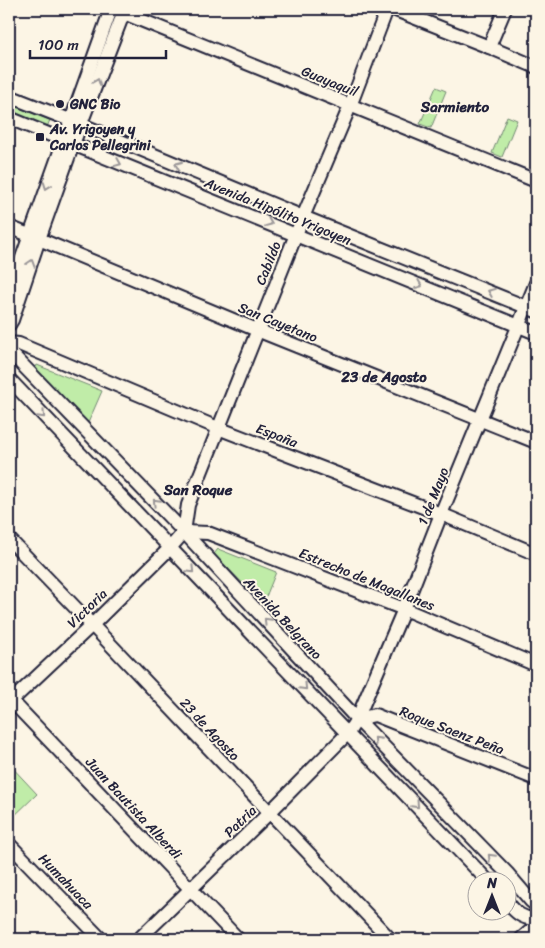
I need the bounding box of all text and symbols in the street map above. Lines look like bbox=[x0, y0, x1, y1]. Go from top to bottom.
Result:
scale bar bbox=[30, 28, 166, 60]
text: 100 m bbox=[38, 32, 79, 58]
street label: Guayaquil bbox=[297, 59, 363, 105]
one-way arrow bbox=[90, 78, 101, 87]
place label: GNC Bio bbox=[69, 92, 121, 117]
district label: Sarmiento bbox=[420, 94, 490, 120]
marker: GNC Bio bbox=[54, 98, 66, 110]
place label: Av. Yrigoyen y Carlos Pellegrini bbox=[49, 117, 152, 158]
marker: Av. Yrigoyen y Carlos Pellegrini bbox=[34, 131, 46, 143]
one-way arrow bbox=[113, 156, 122, 167]
one-way arrow bbox=[175, 161, 183, 171]
street label: Avenida Hipólito Yrigoyen bbox=[199, 170, 356, 253]
one-way arrow bbox=[43, 181, 53, 190]
one-way arrow bbox=[264, 217, 273, 228]
street label: Cabildo bbox=[248, 237, 289, 289]
one-way arrow bbox=[25, 259, 35, 268]
one-way arrow bbox=[414, 279, 423, 289]
one-way arrow bbox=[487, 288, 496, 299]
street label: San Cayetano bbox=[234, 295, 321, 350]
district label: 23 de Agosto bbox=[340, 364, 427, 390]
one-way arrow bbox=[37, 409, 46, 418]
street label: España bbox=[252, 416, 302, 455]
street label: 1 de Mayo bbox=[411, 463, 456, 529]
district label: San Roque bbox=[163, 477, 233, 503]
one-way arrow bbox=[153, 499, 162, 508]
street label: Estrecho de Magallanes bbox=[295, 541, 439, 618]
one-way arrow bbox=[185, 564, 194, 573]
street label: Avenida Belgrano bbox=[236, 570, 328, 666]
street label: Victoria bbox=[61, 582, 114, 634]
one-way arrow bbox=[263, 618, 272, 627]
one-way arrow bbox=[298, 682, 307, 691]
street label: 23 de Agosto bbox=[173, 692, 246, 767]
street label: Roque Saenz Peña bbox=[396, 699, 508, 762]
one-way arrow bbox=[374, 737, 383, 746]
street label: Juan Bautista Alberdi bbox=[78, 750, 189, 866]
street label: Patria bbox=[218, 799, 263, 844]
one-way arrow bbox=[410, 799, 419, 808]
street label: Humahuaca bbox=[32, 847, 100, 916]
one-way arrow bbox=[488, 853, 497, 862]
north arrow bbox=[468, 870, 518, 920]
text: N bbox=[486, 871, 497, 896]

